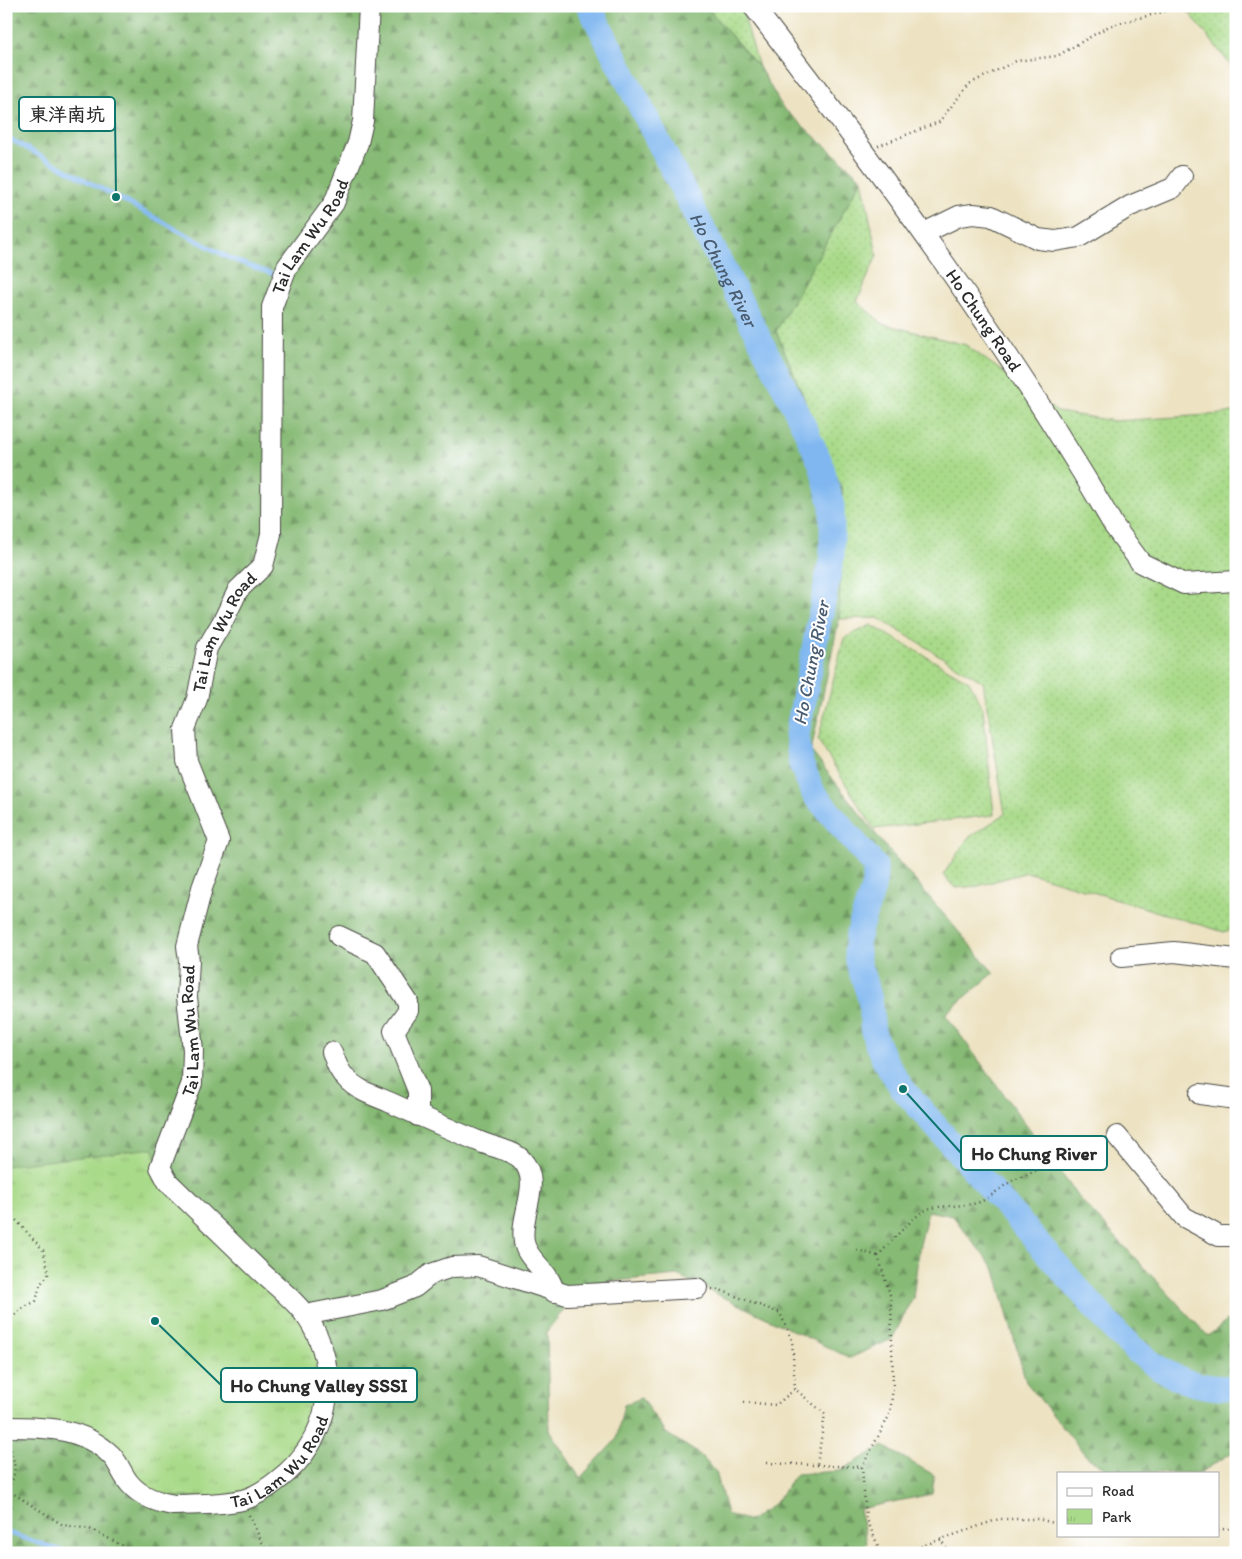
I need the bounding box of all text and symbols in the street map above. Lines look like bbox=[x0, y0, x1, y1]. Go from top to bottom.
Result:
callout: 東洋南坑 bbox=[19, 97, 115, 131]
text: 東洋南坑 bbox=[29, 103, 105, 126]
street label: Tai Lam Wu Road bbox=[267, 175, 354, 297]
water label: Ho Chung River bbox=[685, 208, 764, 332]
street label: Ho Chung Road bbox=[941, 265, 1026, 376]
street label: Tai Lam Wu Road bbox=[188, 567, 261, 694]
water label: Ho Chung River bbox=[788, 597, 835, 727]
street label: Tai Lam Wu Road bbox=[176, 964, 204, 1100]
callout: Ho Chung River bbox=[961, 1136, 1107, 1170]
text: Ho Chung River bbox=[971, 1142, 1098, 1165]
callout: Ho Chung Valley SSSI bbox=[221, 1368, 417, 1402]
text: Ho Chung Valley SSSI bbox=[230, 1374, 408, 1397]
street label: Tai Lam Wu Road bbox=[229, 1412, 333, 1513]
legend bbox=[1057, 1472, 1220, 1536]
text: Road bbox=[1102, 1482, 1135, 1500]
text: Park bbox=[1102, 1508, 1132, 1526]

